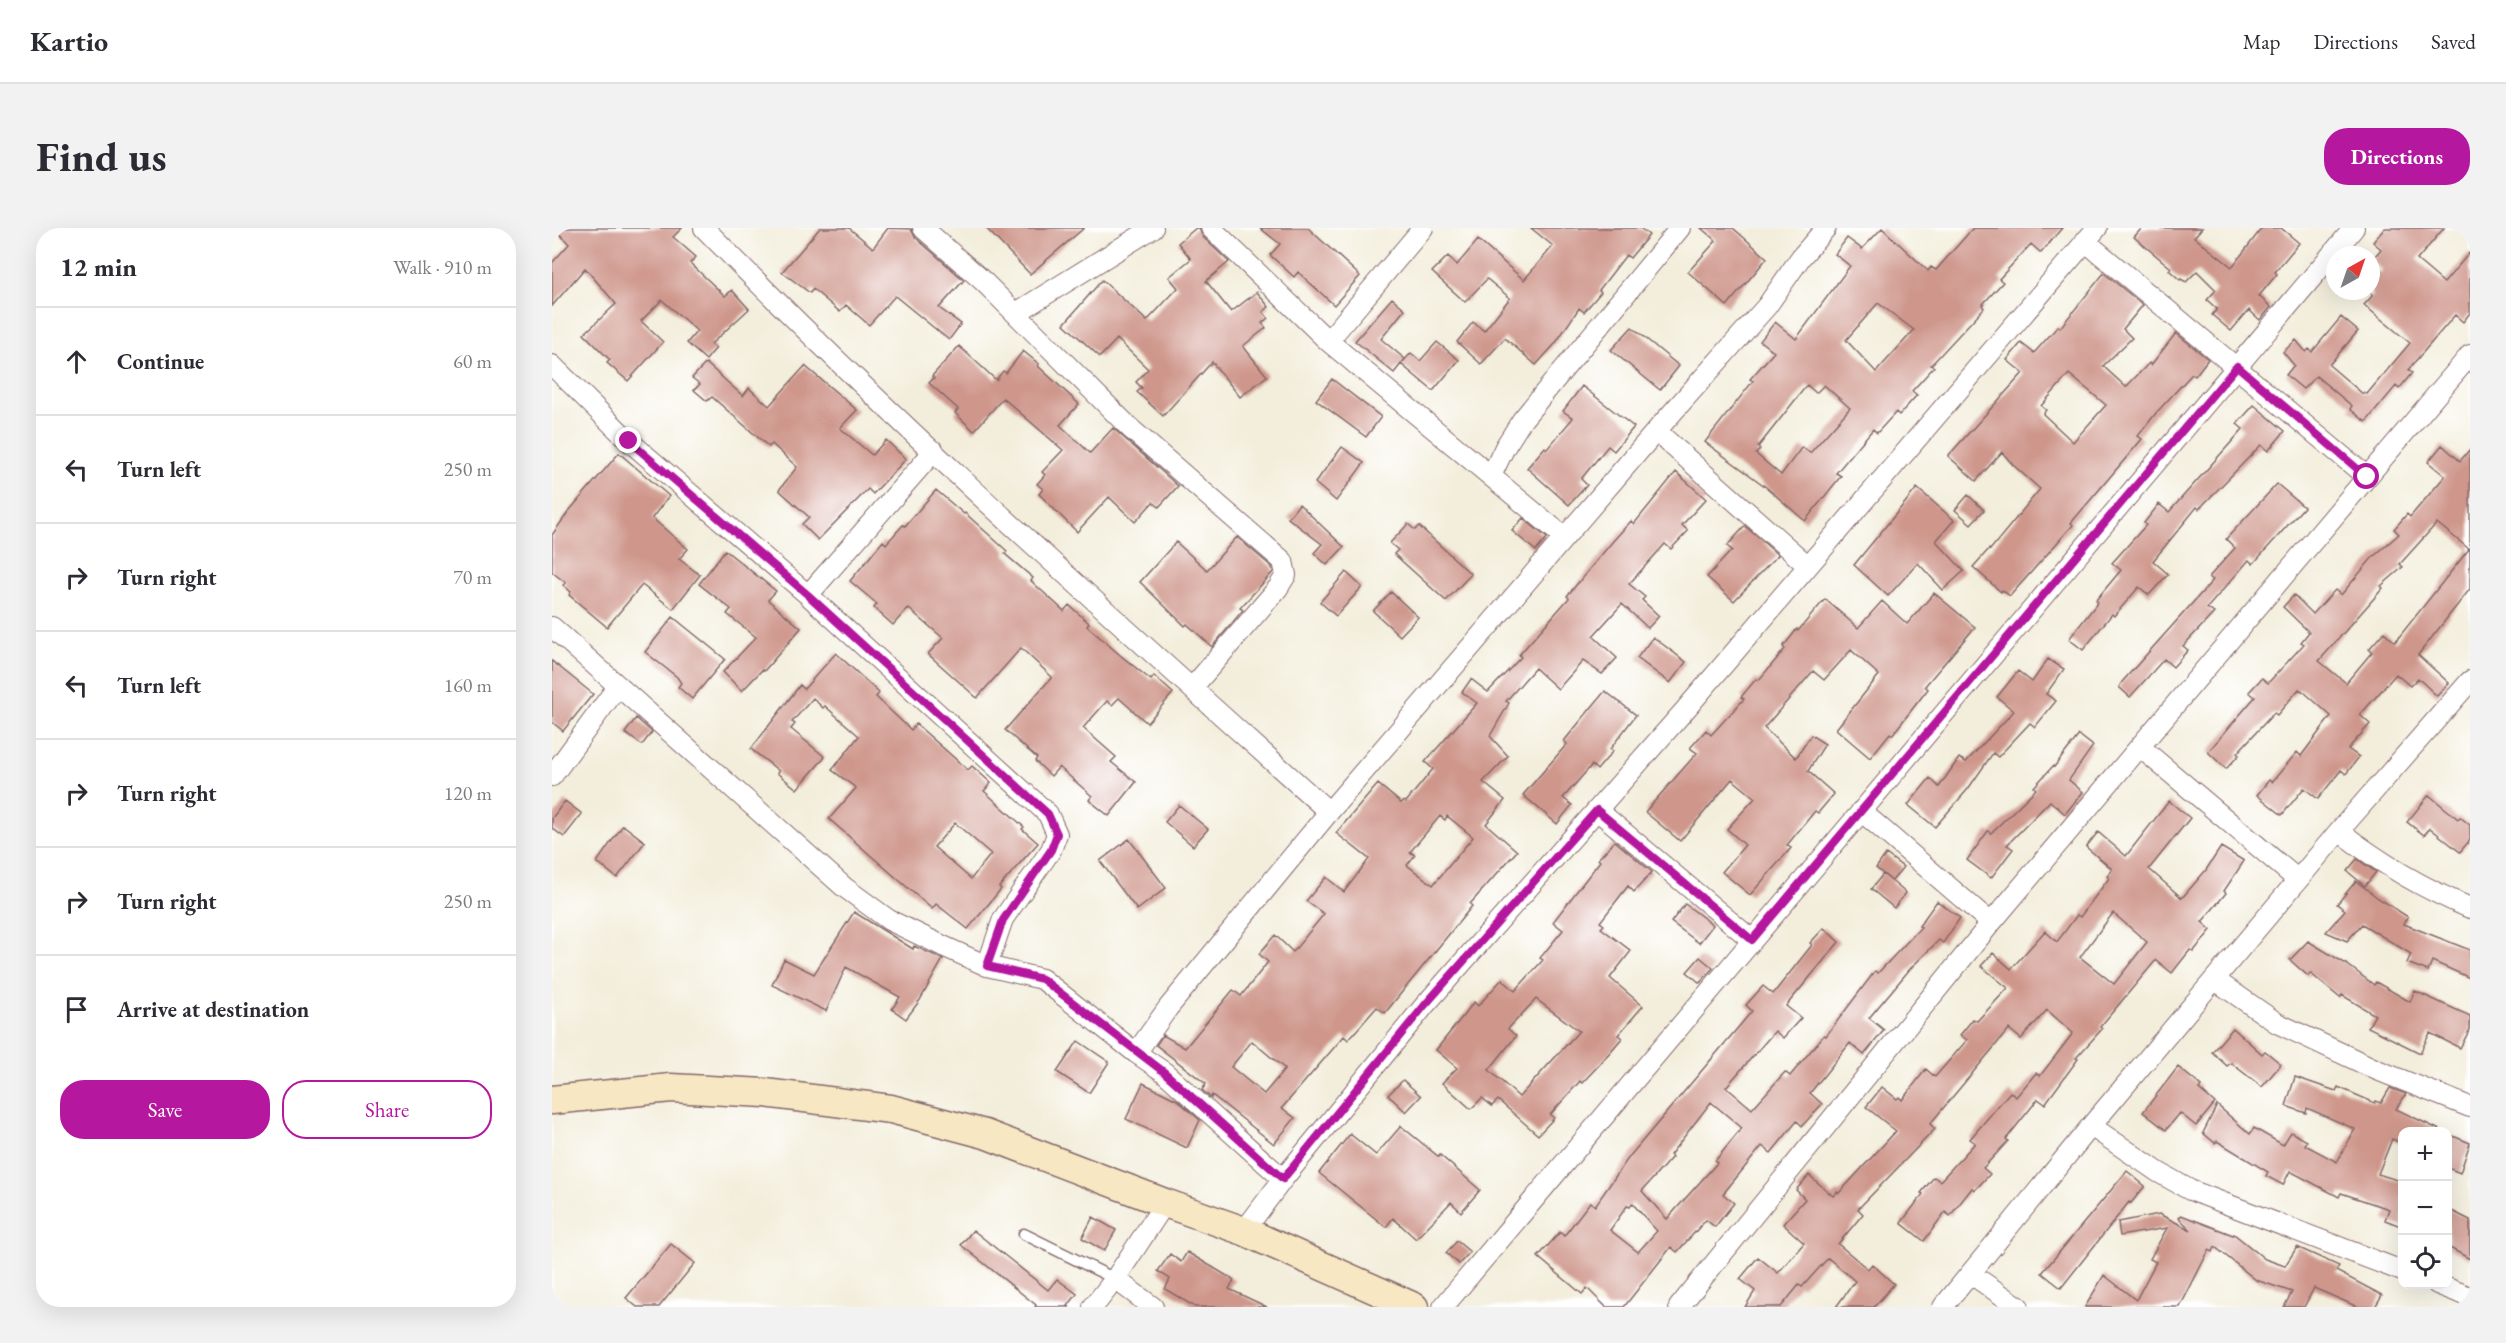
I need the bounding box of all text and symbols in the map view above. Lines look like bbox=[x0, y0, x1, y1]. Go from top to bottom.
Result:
text: Kartio bbox=[30, 23, 108, 59]
text: Map bbox=[2243, 28, 2280, 55]
text: Directions bbox=[2313, 28, 2398, 55]
text: Saved bbox=[2431, 28, 2476, 55]
button: Directions bbox=[2324, 128, 2470, 185]
text: Find us bbox=[36, 129, 167, 184]
north arrow bbox=[2326, 246, 2380, 300]
text: 12 min bbox=[60, 250, 137, 284]
text: Walk · 910 m bbox=[393, 254, 492, 280]
icon: ahead bbox=[60, 345, 93, 378]
text: Continue bbox=[117, 347, 204, 376]
text: 60 m bbox=[453, 348, 492, 374]
route end bbox=[615, 427, 641, 453]
icon: left bbox=[60, 453, 93, 486]
text: Turn left bbox=[117, 455, 201, 484]
text: 250 m bbox=[444, 456, 492, 482]
route start bbox=[2353, 463, 2379, 489]
icon: right bbox=[60, 561, 93, 594]
text: Turn right bbox=[117, 563, 216, 592]
text: 70 m bbox=[453, 564, 492, 590]
icon: left bbox=[60, 669, 93, 702]
text: Turn left bbox=[117, 671, 201, 700]
text: 160 m bbox=[444, 672, 492, 698]
icon: right bbox=[60, 777, 93, 810]
text: Turn right bbox=[117, 779, 216, 808]
text: 120 m bbox=[444, 780, 492, 806]
icon: right bbox=[60, 885, 93, 918]
text: Turn right bbox=[117, 887, 216, 916]
text: 250 m bbox=[444, 888, 492, 914]
icon: arrive bbox=[60, 993, 93, 1026]
text: Arrive at destination bbox=[117, 995, 309, 1024]
button: Save bbox=[60, 1080, 270, 1139]
button: Share bbox=[282, 1080, 492, 1139]
map controls bbox=[2398, 1127, 2452, 1289]
button: + bbox=[2398, 1127, 2452, 1181]
button: − bbox=[2398, 1181, 2452, 1235]
button: locate bbox=[2398, 1235, 2452, 1289]

